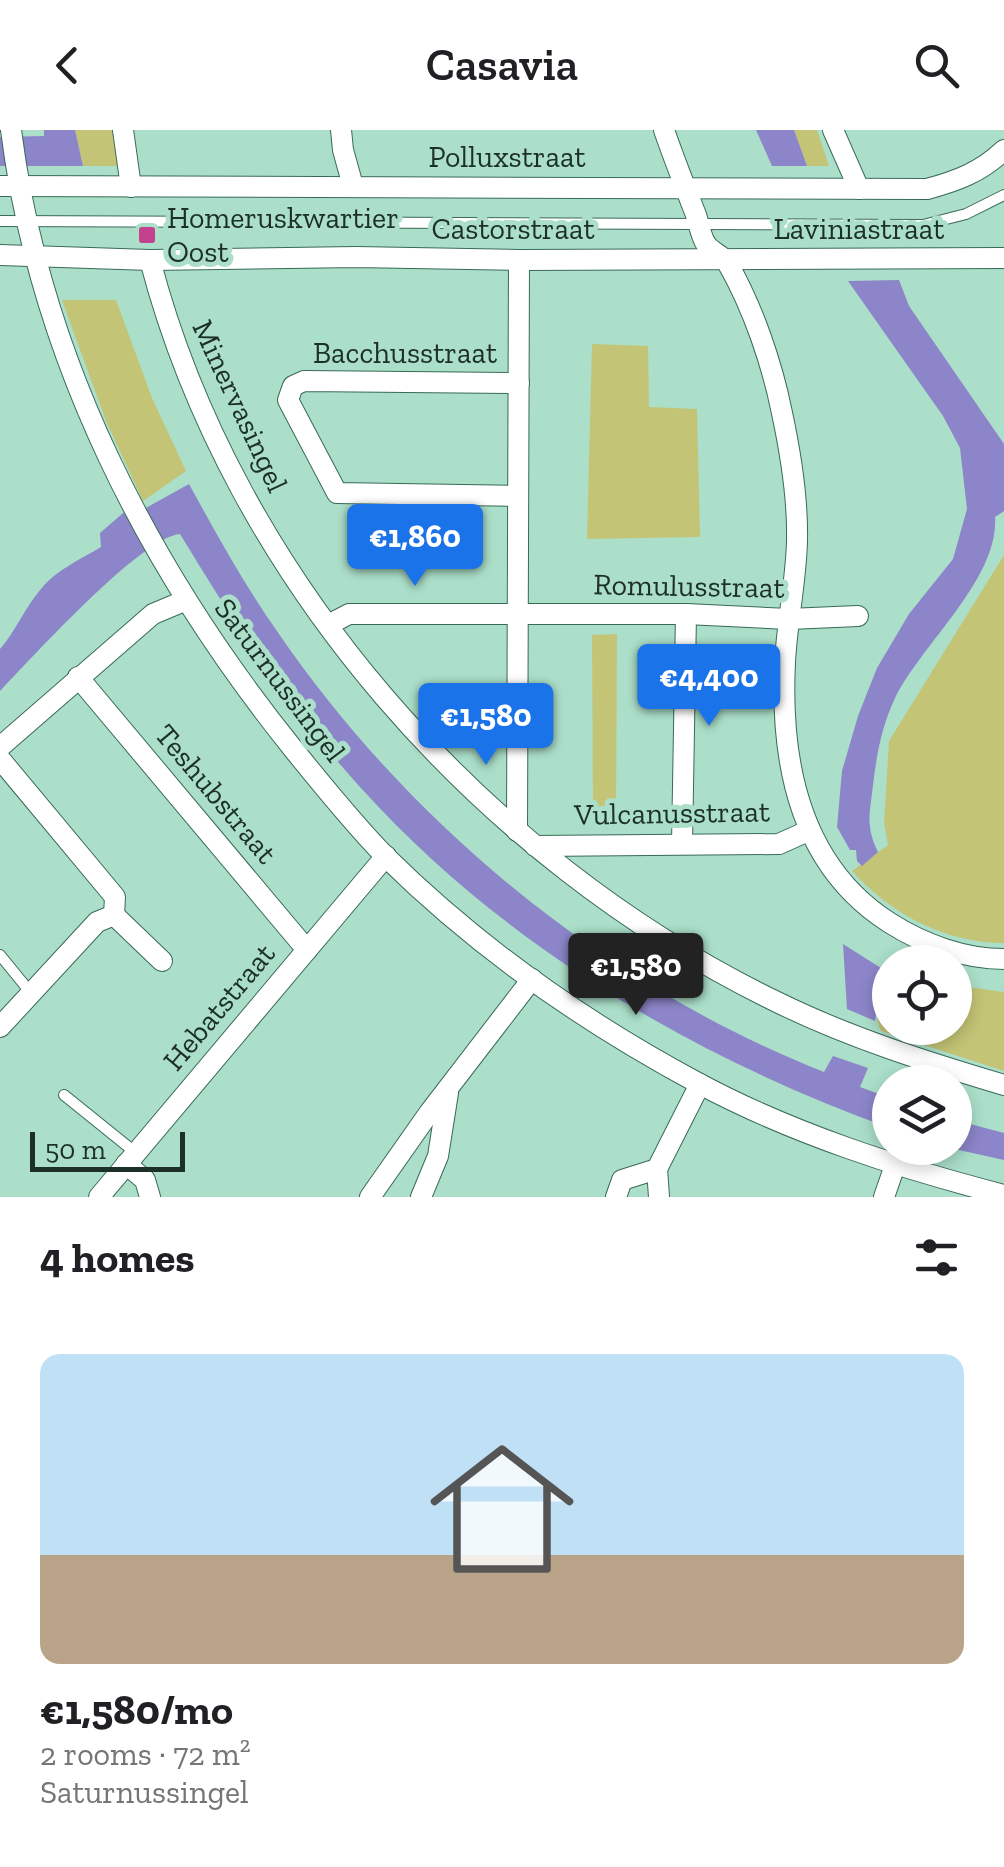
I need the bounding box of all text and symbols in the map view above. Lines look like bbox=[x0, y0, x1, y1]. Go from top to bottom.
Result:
icon: back bbox=[40, 38, 95, 93]
text: Casavia bbox=[426, 38, 578, 92]
icon: search bbox=[909, 38, 964, 93]
street label: Polluxstraat bbox=[428, 139, 586, 175]
place label: Homeruskwartier Oost bbox=[167, 200, 399, 270]
street label: Castorstraat bbox=[431, 211, 595, 247]
street label: Laviniastraat bbox=[774, 211, 944, 247]
marker: Homeruskwartier Oost bbox=[136, 224, 158, 246]
street label: Minervasingel bbox=[184, 314, 296, 498]
street label: Bacchusstraat bbox=[313, 335, 497, 371]
pin: €1,860 bbox=[334, 504, 496, 589]
text: €1,860 bbox=[369, 517, 461, 555]
street label: Romulusstraat bbox=[593, 566, 785, 606]
street label: Saturnussingel bbox=[207, 591, 353, 769]
pin: €4,400 bbox=[628, 644, 790, 729]
text: €4,400 bbox=[659, 657, 759, 695]
pin: €1,580 bbox=[405, 683, 567, 768]
text: €1,580 bbox=[440, 696, 532, 734]
street label: Teshubstraat bbox=[147, 717, 285, 871]
street label: Vulcanusstraat bbox=[573, 793, 770, 833]
pin: €1,580 bbox=[555, 933, 717, 1018]
street label: Hebatstraat bbox=[155, 936, 283, 1078]
map controls bbox=[872, 945, 972, 1165]
button: locate bbox=[872, 945, 972, 1045]
text: €1,580 bbox=[590, 946, 682, 984]
button: layers bbox=[872, 1065, 972, 1165]
scale bar bbox=[30, 1127, 185, 1172]
text: 50 m bbox=[45, 1133, 106, 1166]
icon: filters bbox=[909, 1230, 964, 1285]
text: 4 homes bbox=[40, 1232, 195, 1283]
icon: home bbox=[412, 1419, 592, 1599]
text: €1,580/mo bbox=[40, 1684, 233, 1735]
text: 2 rooms · 72 m² bbox=[40, 1735, 251, 1773]
text: Saturnussingel bbox=[40, 1773, 248, 1811]

